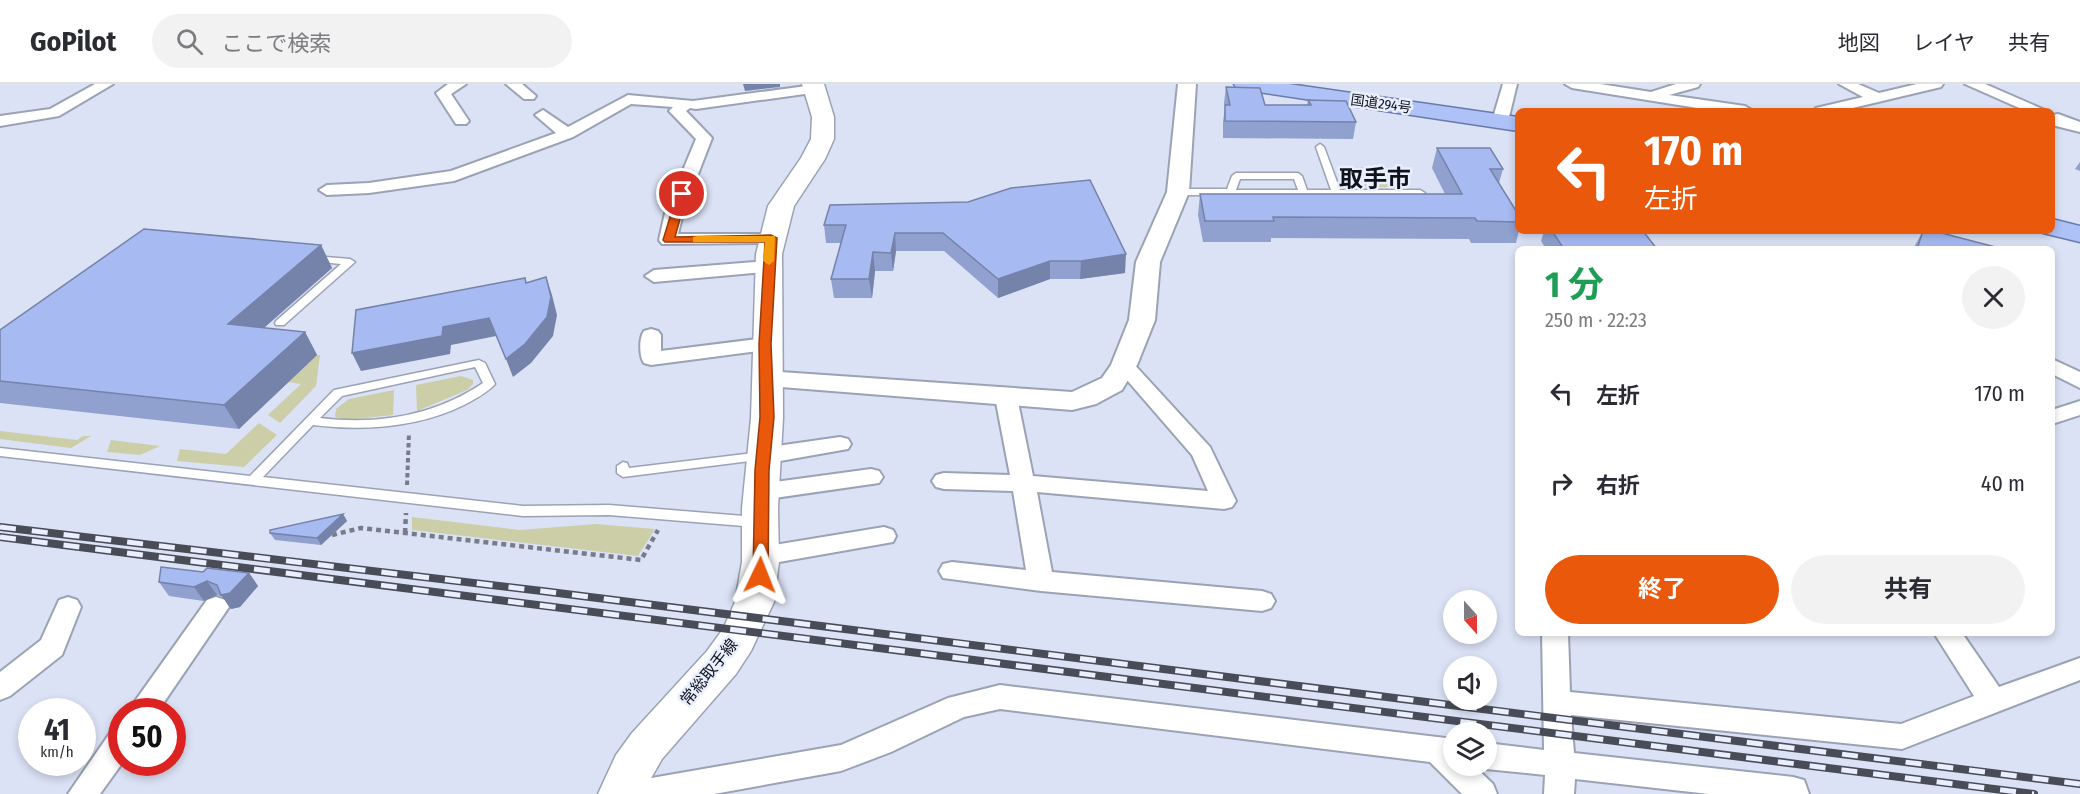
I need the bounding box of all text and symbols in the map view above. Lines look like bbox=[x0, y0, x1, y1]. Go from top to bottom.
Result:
search box bbox=[152, 14, 572, 68]
text: GoPilot bbox=[30, 25, 116, 58]
icon: search bbox=[173, 25, 206, 58]
text: ここで検索 bbox=[221, 30, 331, 57]
text: 地図 bbox=[1838, 30, 1880, 56]
text: レイヤ bbox=[1913, 30, 1975, 56]
text: 共有 bbox=[2008, 30, 2050, 56]
street label: 国道294号 bbox=[1349, 91, 1413, 117]
text: 170 m bbox=[1644, 126, 1743, 176]
icon: left bbox=[1545, 132, 1623, 210]
district label: 取手市 bbox=[1339, 165, 1411, 193]
pin bbox=[656, 168, 707, 219]
icon: arrive bbox=[665, 177, 698, 210]
text: 左折 bbox=[1644, 183, 1698, 215]
text: 1 分 bbox=[1545, 263, 1604, 307]
button: close bbox=[1962, 266, 2025, 329]
text: 250 m · 22:23 bbox=[1545, 308, 1647, 332]
icon: left bbox=[1545, 377, 1578, 410]
text: 170 m bbox=[1974, 380, 2025, 407]
text: 左折 bbox=[1596, 382, 1640, 409]
icon: right bbox=[1545, 467, 1578, 500]
text: 40 m bbox=[1981, 470, 2025, 497]
text: 右折 bbox=[1596, 472, 1640, 499]
position arrow bbox=[728, 543, 792, 607]
button: 終了 bbox=[1545, 555, 1779, 624]
button: 共有 bbox=[1791, 555, 2025, 624]
north arrow bbox=[1443, 590, 1497, 644]
map controls bbox=[1443, 590, 1497, 776]
street label: 常総取手線 bbox=[676, 635, 742, 709]
button: sound bbox=[1443, 656, 1497, 710]
speed limit sign: 50 bbox=[108, 698, 186, 776]
text: 41 bbox=[44, 712, 70, 748]
button: layers bbox=[1443, 722, 1497, 776]
text: km/h bbox=[40, 743, 74, 761]

